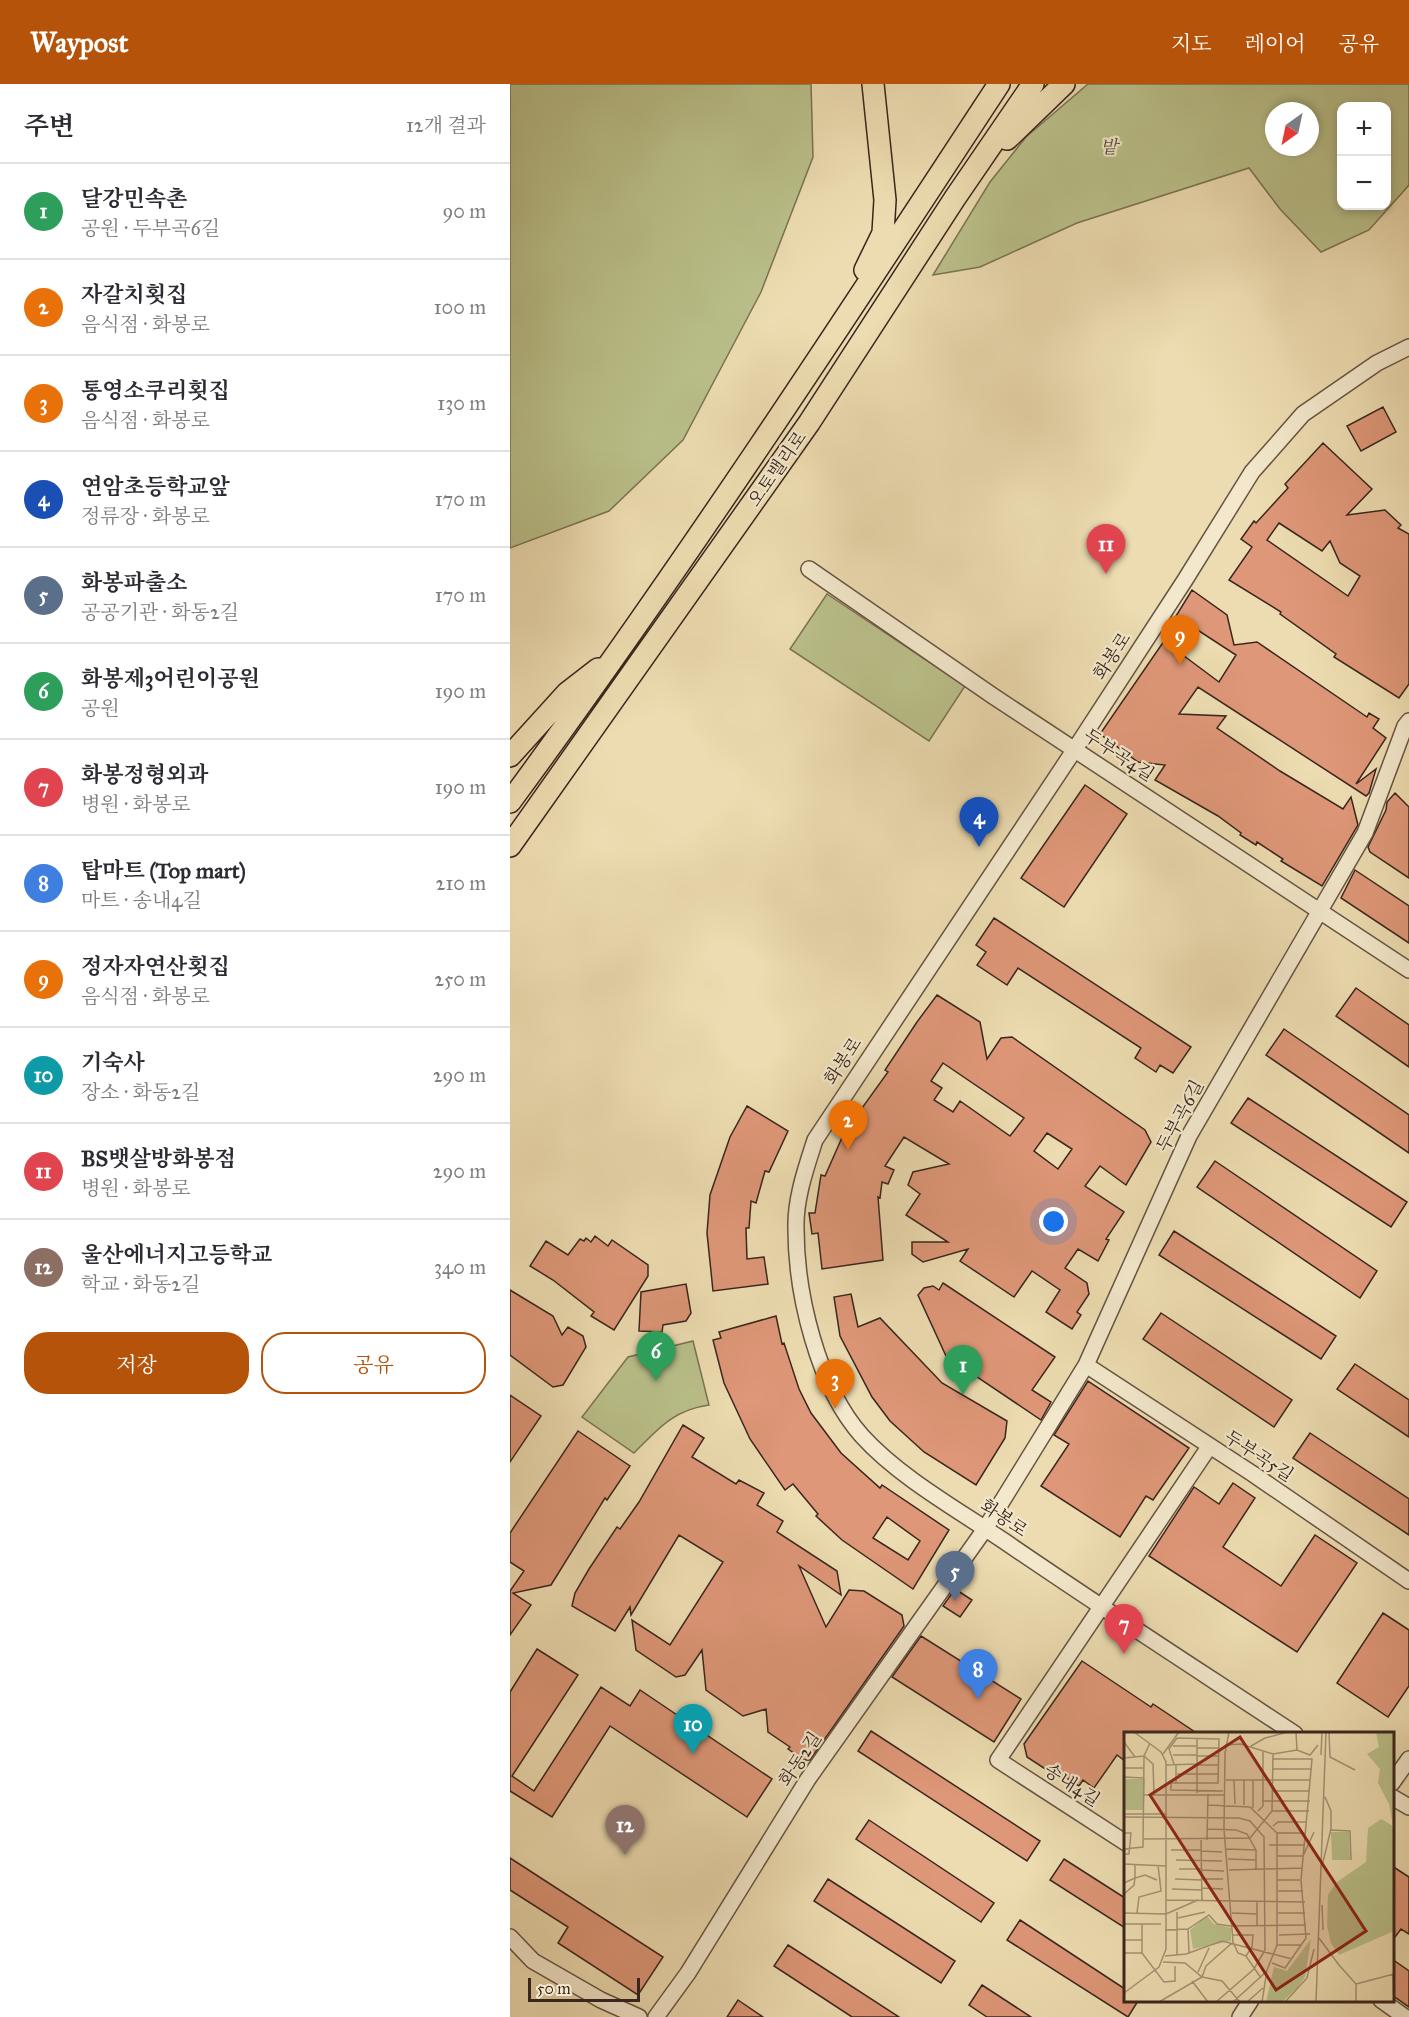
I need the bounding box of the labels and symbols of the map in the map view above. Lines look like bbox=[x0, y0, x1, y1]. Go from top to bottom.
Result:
north arrow bbox=[1265, 102, 1319, 156]
park label: 밭 bbox=[1100, 136, 1120, 158]
street label: 오토밸리로 bbox=[743, 427, 811, 511]
pin: 11 bbox=[1086, 524, 1126, 574]
pin: 9 bbox=[1160, 616, 1200, 665]
street label: 화봉로 bbox=[1089, 628, 1135, 684]
street label: 두부곡4길 bbox=[1080, 724, 1158, 786]
pin: 4 bbox=[960, 798, 998, 847]
street label: 화봉로 bbox=[820, 1033, 866, 1089]
street label: 두부곡6길 bbox=[1152, 1076, 1208, 1156]
pin: 2 bbox=[828, 1100, 868, 1150]
your location bbox=[1039, 1207, 1068, 1236]
pin: 6 bbox=[636, 1332, 676, 1381]
pin: 1 bbox=[944, 1346, 982, 1395]
pin: 3 bbox=[816, 1360, 854, 1409]
street label: 두부곡5길 bbox=[1220, 1426, 1298, 1486]
street label: 화봉로 bbox=[976, 1494, 1032, 1542]
pin: 5 bbox=[936, 1552, 974, 1601]
pin: 7 bbox=[1104, 1604, 1144, 1654]
pin: 8 bbox=[958, 1650, 998, 1699]
pin: 10 bbox=[674, 1704, 712, 1754]
street label: 화동2길 bbox=[774, 1728, 826, 1790]
inset map bbox=[1124, 1732, 1394, 2002]
street label: 송내4길 bbox=[1040, 1759, 1104, 1811]
pin: 12 bbox=[606, 1806, 644, 1855]
scale bar bbox=[528, 1975, 640, 2002]

